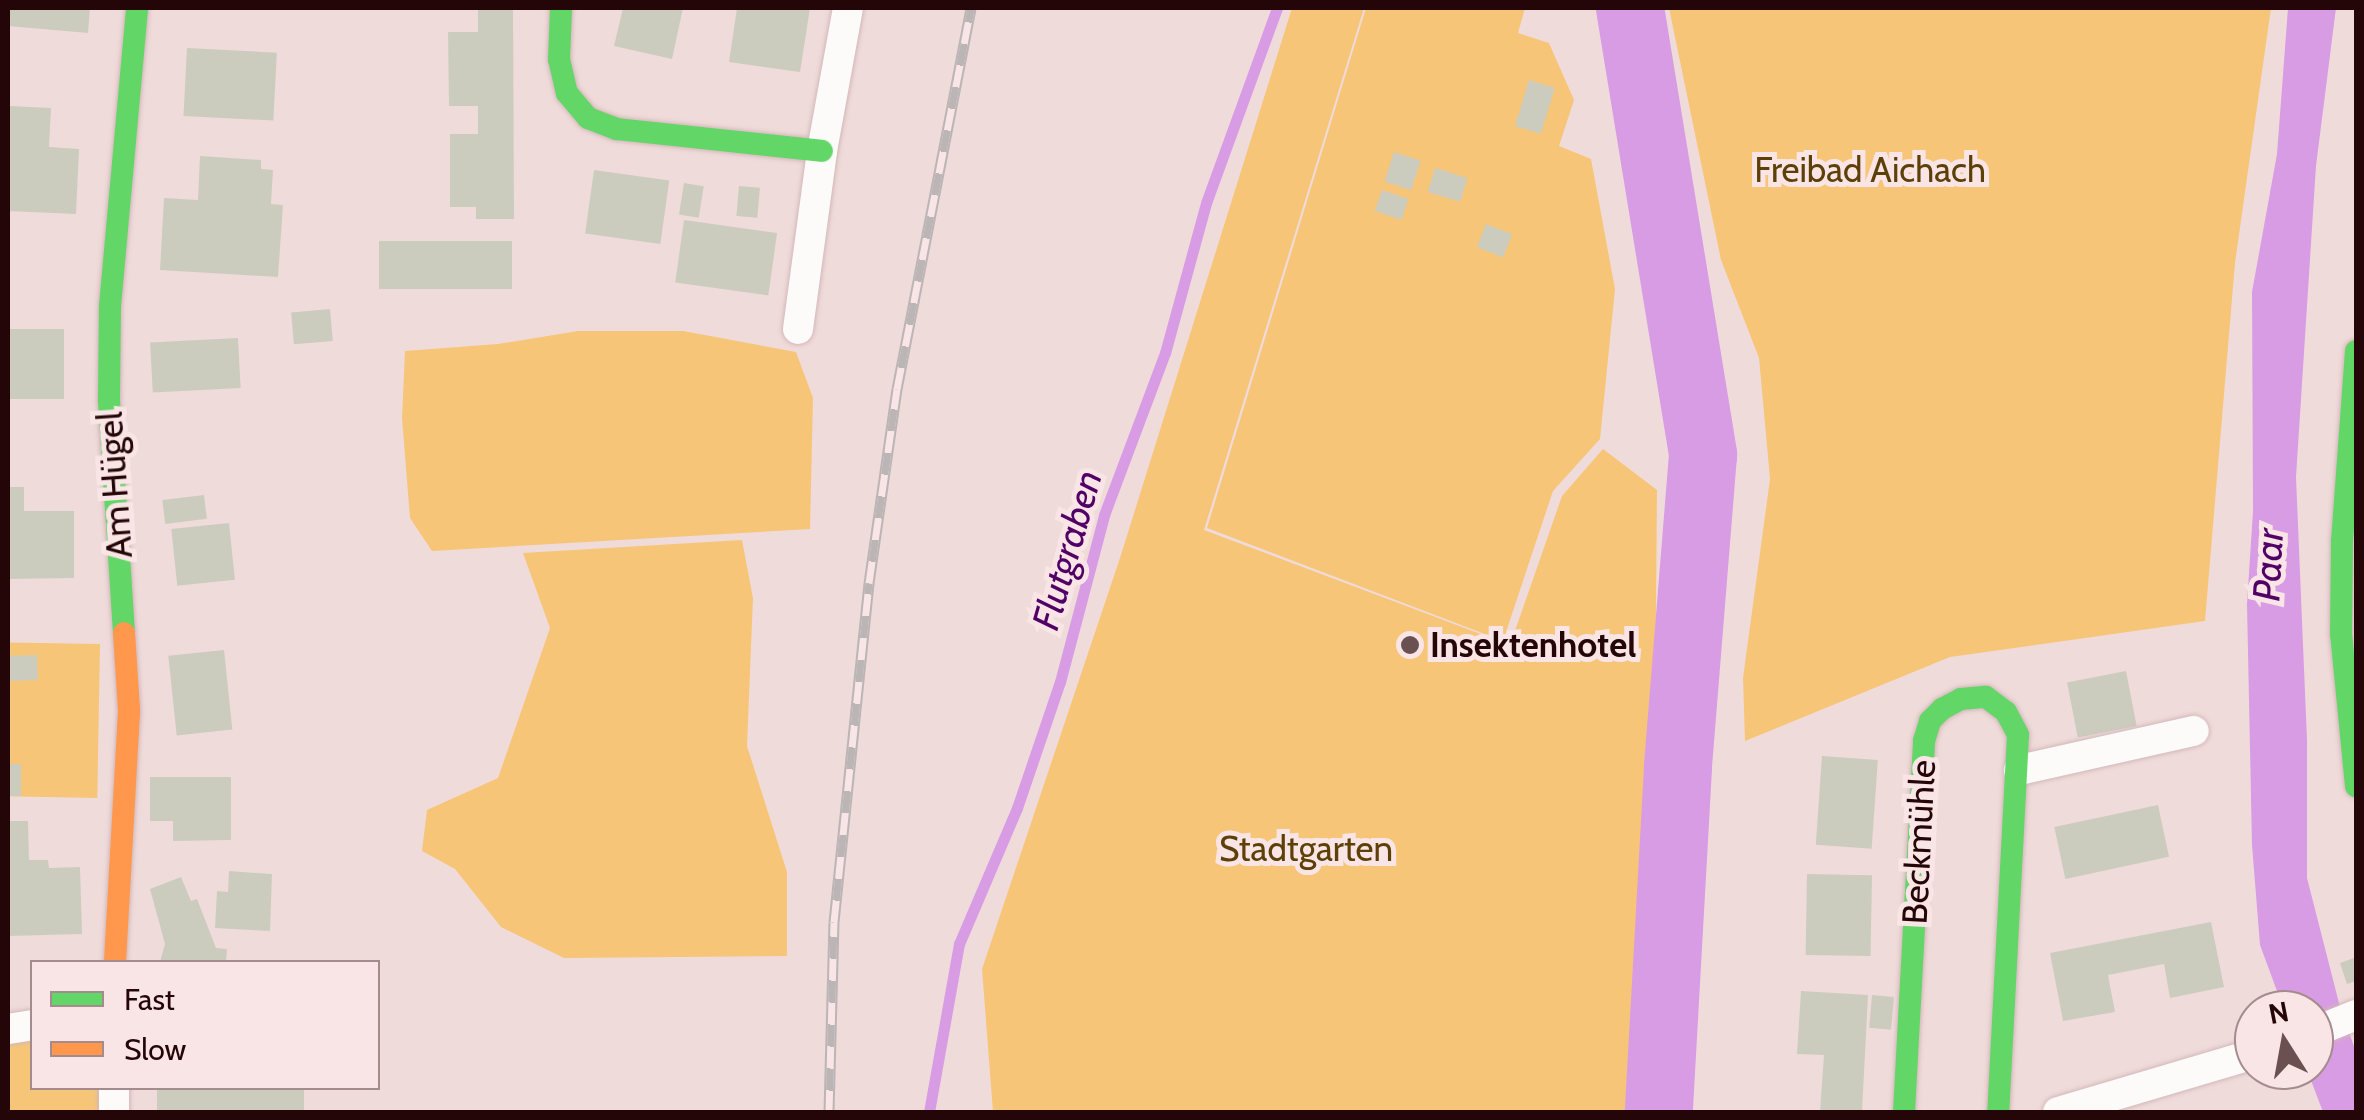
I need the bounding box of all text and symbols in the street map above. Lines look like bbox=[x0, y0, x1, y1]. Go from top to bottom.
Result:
park label: Freibad Aichach bbox=[1754, 149, 1986, 191]
street label: Am Hügel bbox=[89, 411, 141, 559]
water label: Flutgraben bbox=[1023, 465, 1111, 635]
water label: Paar bbox=[2243, 527, 2293, 603]
place label: Insektenhotel bbox=[1430, 624, 1636, 666]
marker: Insektenhotel bbox=[1399, 634, 1421, 656]
street label: Beckmühle bbox=[1894, 759, 1944, 925]
park label: Stadtgarten bbox=[1219, 828, 1393, 870]
legend bbox=[30, 960, 380, 1090]
text: Fast bbox=[124, 981, 175, 1018]
north arrow bbox=[2234, 990, 2334, 1090]
text: N bbox=[2266, 994, 2292, 1031]
text: Slow bbox=[124, 1031, 186, 1068]

